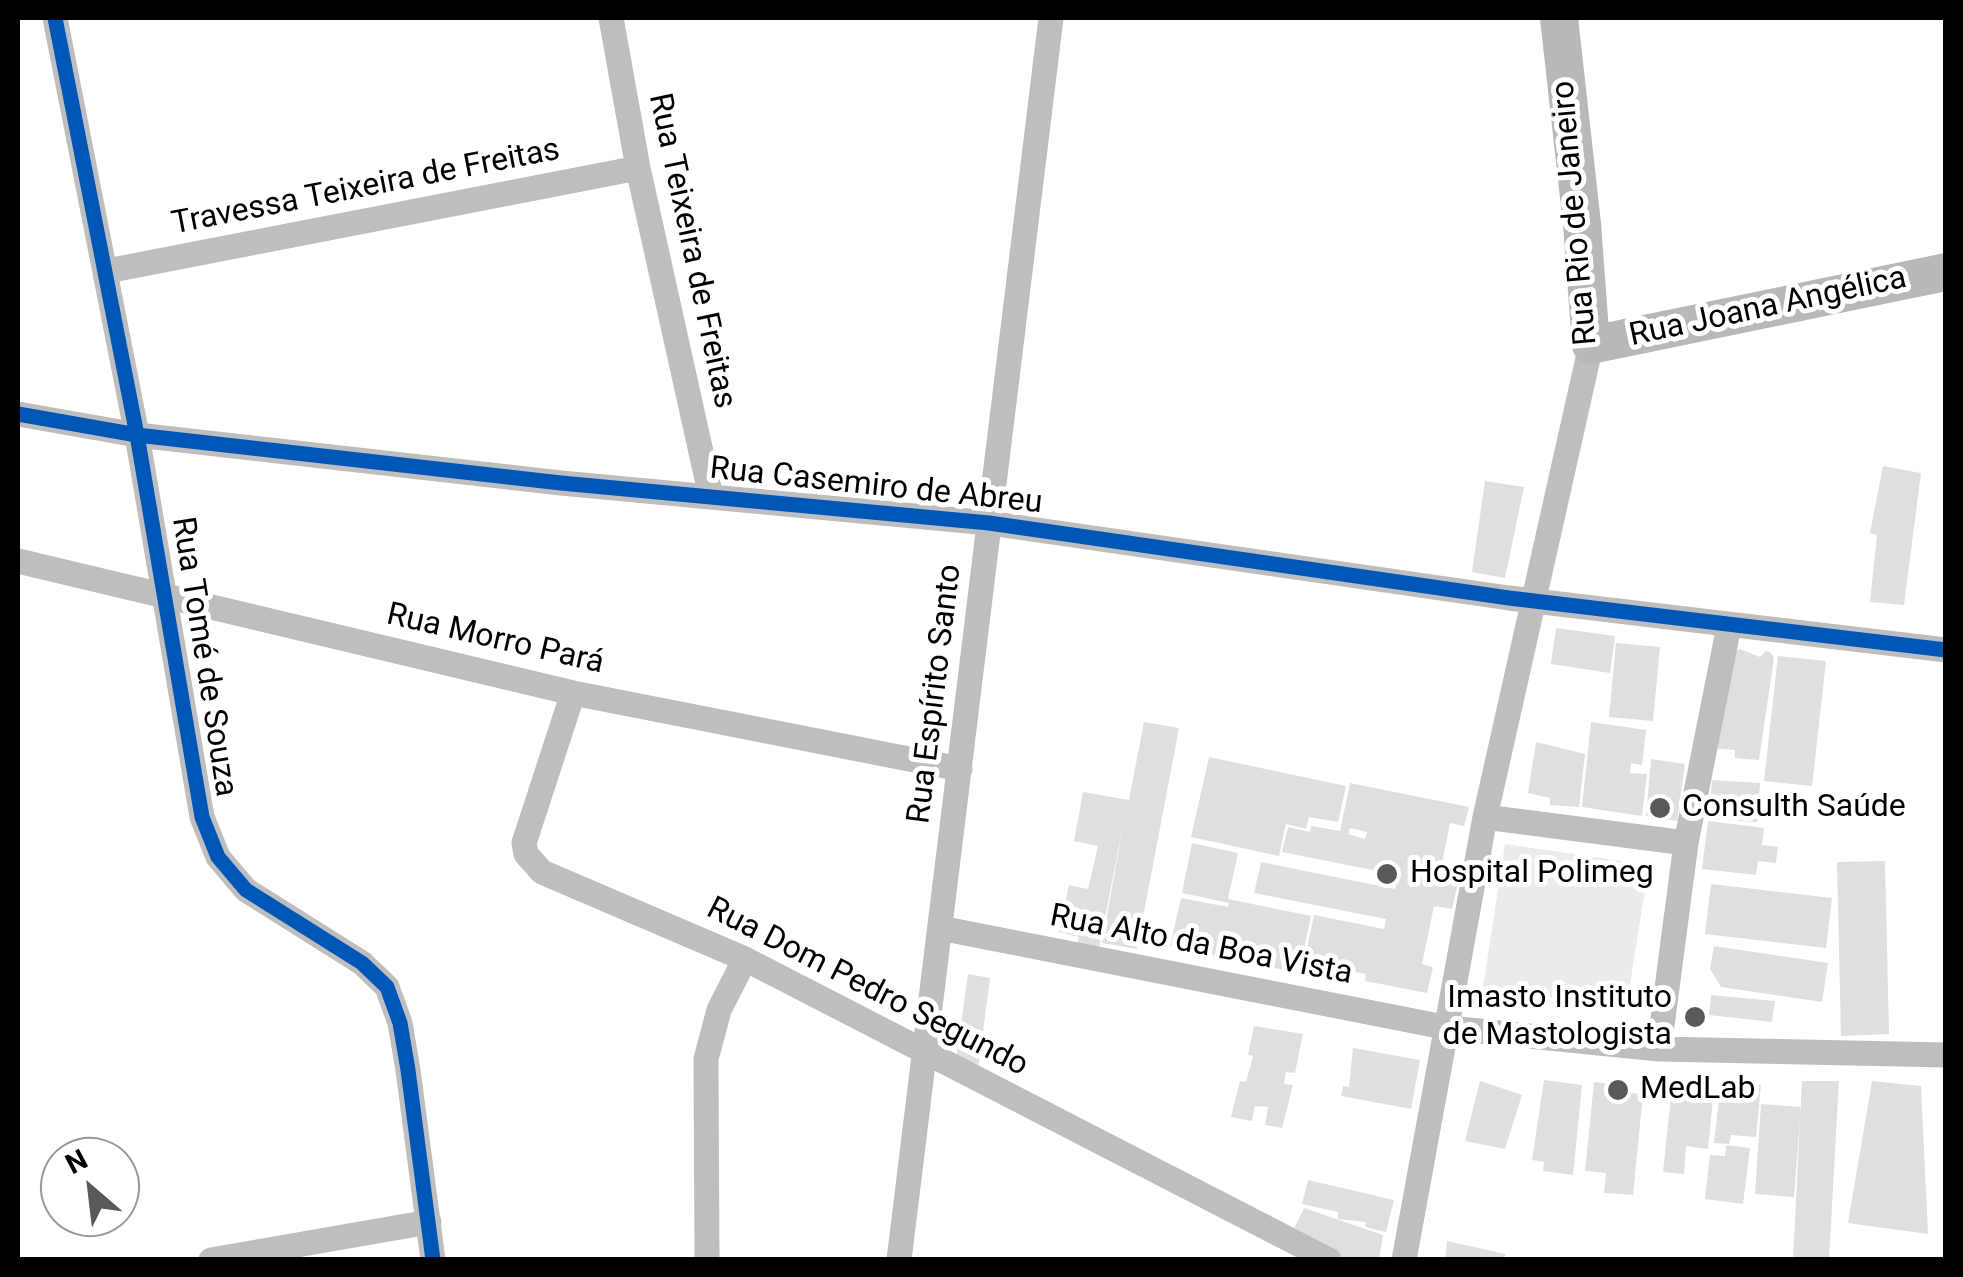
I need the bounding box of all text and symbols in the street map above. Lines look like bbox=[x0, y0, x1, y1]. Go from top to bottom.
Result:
street label: Rua Rio de Janeiro bbox=[1545, 79, 1607, 347]
street label: Rua Teixeira de Freitas bbox=[639, 90, 743, 412]
street label: Travessa Teixeira de Freitas bbox=[169, 132, 563, 244]
street label: Rua Joana Angélica bbox=[1626, 260, 1910, 356]
street label: Rua Casemiro de Abreu bbox=[708, 450, 1044, 524]
street label: Rua Tomé de Souza bbox=[162, 514, 244, 800]
street label: Rua Espírito Santo bbox=[901, 562, 971, 826]
street label: Rua Morro Pará bbox=[383, 596, 607, 684]
place label: Consulth Saúde bbox=[1682, 789, 1906, 827]
marker: Consulth Saúde bbox=[1647, 795, 1673, 821]
place label: Hospital Polimeg bbox=[1410, 855, 1654, 893]
marker: Hospital Polimeg bbox=[1374, 861, 1400, 887]
street label: Rua Dom Pedro Segundo bbox=[700, 890, 1034, 1086]
street label: Rua Alto da Boa Vista bbox=[1047, 898, 1355, 994]
place label: Imasto Instituto de Mastologista bbox=[1443, 980, 1672, 1055]
marker: Imasto Instituto de Mastologista bbox=[1682, 1004, 1708, 1030]
place label: MedLab bbox=[1640, 1071, 1756, 1109]
marker: MedLab bbox=[1605, 1077, 1631, 1103]
north arrow bbox=[40, 1137, 140, 1237]
text: N bbox=[60, 1143, 93, 1181]

